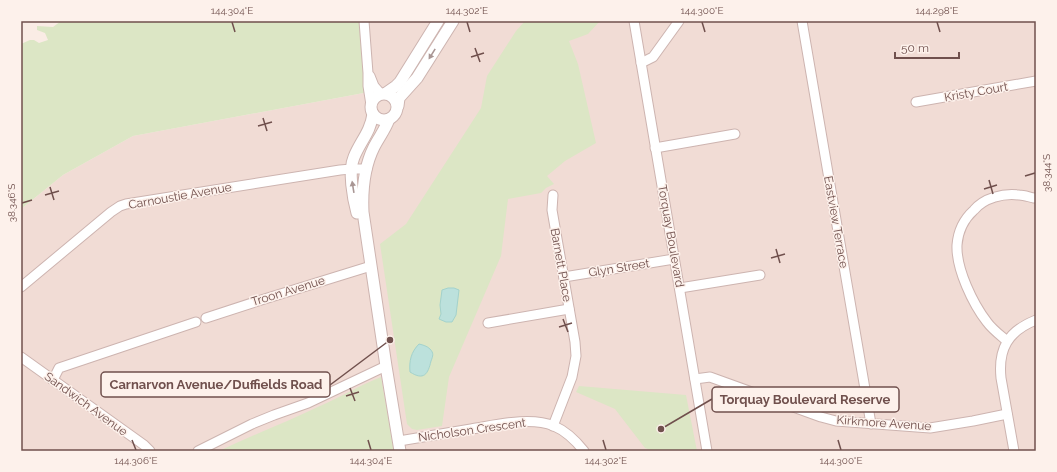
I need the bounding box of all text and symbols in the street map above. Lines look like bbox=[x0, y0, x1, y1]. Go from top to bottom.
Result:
text: 144.304°E bbox=[211, 5, 253, 16]
text: 144.302°E bbox=[446, 5, 488, 16]
text: 144.300°E bbox=[680, 5, 724, 16]
text: 144.298°E bbox=[916, 5, 958, 16]
scale bar bbox=[895, 34, 959, 60]
text: 50 m bbox=[901, 41, 929, 55]
one-way arrow bbox=[429, 48, 436, 60]
street label: Kristy Court bbox=[943, 80, 1009, 104]
text: 38.344°S bbox=[1041, 154, 1052, 192]
street label: Eastview Terrace bbox=[821, 175, 851, 269]
street label: Carnoustie Avenue bbox=[127, 180, 233, 212]
one-way arrow bbox=[350, 181, 356, 193]
text: 38.346°S bbox=[6, 184, 17, 222]
street label: Torquay Boulevard bbox=[655, 184, 687, 288]
street label: Barnett Place bbox=[548, 227, 574, 303]
street label: Glyn Street bbox=[588, 256, 650, 280]
street label: Troon Avenue bbox=[249, 273, 327, 309]
street label: Sandwich Avenue bbox=[42, 369, 130, 439]
callout: Carnarvon Avenue/Duffields Road bbox=[101, 372, 330, 397]
text: Carnarvon Avenue/Duffields Road bbox=[109, 377, 323, 392]
callout: Torquay Boulevard Reserve bbox=[712, 387, 899, 412]
text: Torquay Boulevard Reserve bbox=[720, 392, 890, 407]
street label: Kirkmore Avenue bbox=[836, 413, 932, 433]
street label: Nicholson Crescent bbox=[417, 416, 527, 444]
text: 144.306°E bbox=[114, 455, 158, 466]
text: 144.304°E bbox=[350, 455, 392, 466]
text: 144.302°E bbox=[585, 455, 627, 466]
text: 144.300°E bbox=[819, 455, 863, 466]

